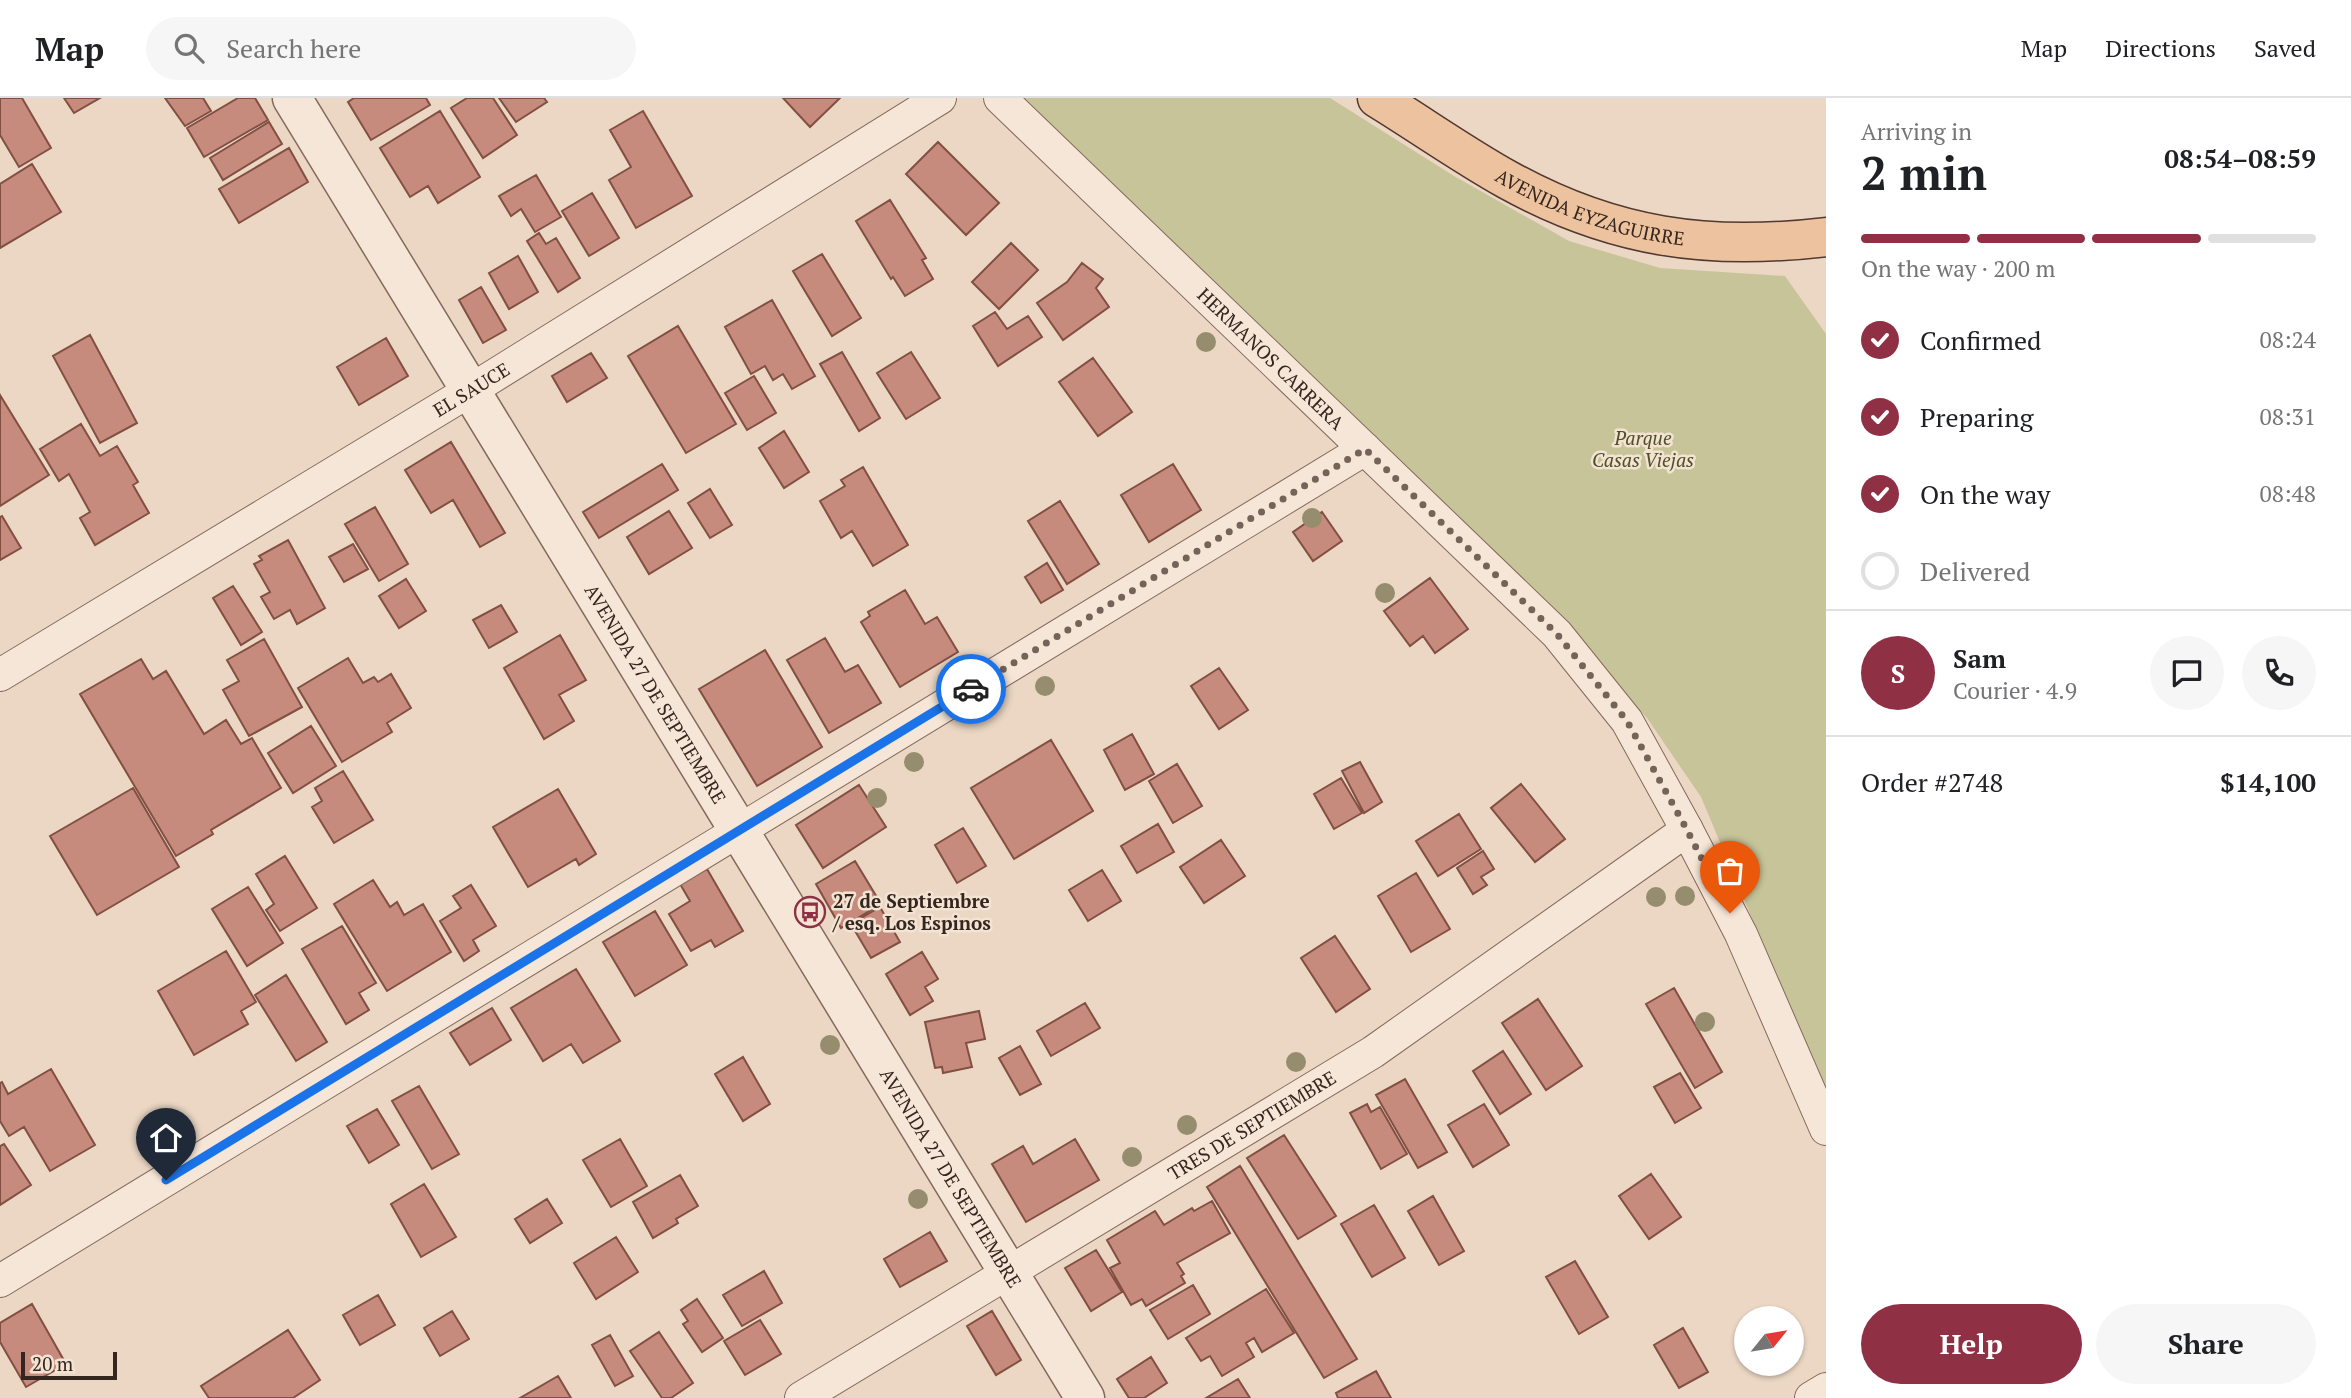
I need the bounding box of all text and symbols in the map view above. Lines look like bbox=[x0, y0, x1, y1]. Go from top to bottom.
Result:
search box bbox=[146, 17, 636, 80]
text: Map bbox=[35, 27, 104, 70]
icon: search bbox=[170, 29, 208, 67]
text: Search here bbox=[226, 31, 361, 65]
text: Map bbox=[2021, 32, 2067, 64]
text: Directions bbox=[2105, 32, 2216, 64]
text: Saved bbox=[2254, 32, 2316, 64]
text: Arriving in bbox=[1861, 116, 1972, 147]
text: 08:54–08:59 bbox=[2164, 141, 2316, 175]
text: 2 min bbox=[1861, 142, 1987, 203]
street label: AVENIDA EYZAGUIRRE bbox=[1491, 163, 1686, 251]
text: On the way · 200 m bbox=[1861, 253, 2055, 284]
street label: HERMANOS CARRERA bbox=[1193, 282, 1350, 435]
icon: check bbox=[1861, 321, 1899, 359]
text: Confirmed bbox=[1920, 323, 2041, 357]
text: 08:24 bbox=[2259, 324, 2316, 355]
street label: EL SAUCE bbox=[428, 356, 514, 422]
icon: check bbox=[1861, 398, 1899, 436]
text: Preparing bbox=[1920, 400, 2033, 434]
text: 08:31 bbox=[2259, 401, 2316, 432]
park label: Parque Casas Viejas bbox=[1592, 425, 1694, 472]
icon: check bbox=[1861, 475, 1899, 513]
text: On the way bbox=[1920, 477, 2051, 511]
text: 08:48 bbox=[2259, 478, 2316, 509]
text: Delivered bbox=[1920, 554, 2030, 588]
street label: AVENIDA 27 DE SEPTIEMBRE bbox=[579, 579, 732, 808]
button: chat bbox=[2150, 636, 2224, 710]
button: phone bbox=[2242, 636, 2316, 710]
text: Sam bbox=[1953, 641, 2006, 675]
courier bbox=[936, 654, 1006, 724]
text: S bbox=[1891, 656, 1905, 690]
icon: car bbox=[952, 670, 990, 708]
text: Courier · 4.9 bbox=[1953, 675, 2077, 706]
text: Order #2748 bbox=[1861, 765, 2003, 799]
text: $14,100 bbox=[2220, 765, 2316, 799]
pin bbox=[1700, 841, 1760, 913]
icon: bag bbox=[1711, 852, 1749, 890]
place label: 27 de Septiembre / esq. Los Espinos bbox=[832, 888, 991, 935]
bus stop icon: 27 de Septiembre / esq. Los Espinos bbox=[793, 895, 827, 929]
street label: AVENIDA 27 DE SEPTIEMBRE bbox=[875, 1063, 1028, 1292]
street label: TRES DE SEPTIEMBRE bbox=[1163, 1064, 1340, 1185]
pin bbox=[136, 1108, 196, 1180]
icon: home bbox=[147, 1119, 185, 1157]
button: Help bbox=[1861, 1304, 2082, 1384]
button: Share bbox=[2096, 1304, 2316, 1384]
north arrow bbox=[1734, 1306, 1804, 1376]
map controls bbox=[1734, 1306, 1804, 1376]
scale bar bbox=[21, 1349, 117, 1381]
text: 20 m bbox=[32, 1351, 73, 1376]

